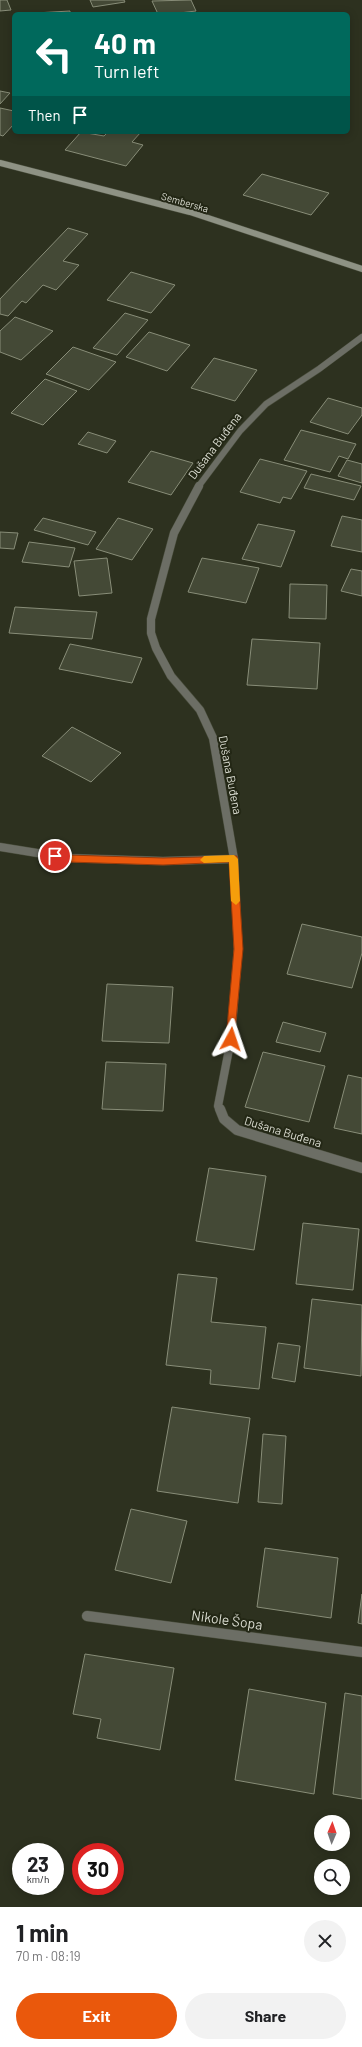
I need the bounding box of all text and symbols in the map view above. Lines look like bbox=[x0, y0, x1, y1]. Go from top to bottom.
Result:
text: 40 m bbox=[94, 26, 156, 60]
icon: left bbox=[28, 28, 80, 80]
text: Turn left bbox=[94, 60, 160, 82]
icon: arrive bbox=[69, 104, 91, 126]
text: Then bbox=[28, 106, 61, 124]
street label: Semberska bbox=[160, 190, 210, 214]
street label: Dušana Buđena bbox=[185, 409, 244, 482]
street label: Dušana Buđena bbox=[216, 734, 245, 815]
pin bbox=[38, 839, 72, 873]
icon: arrive bbox=[44, 845, 66, 867]
position arrow bbox=[210, 1018, 252, 1060]
street label: Dušana Buđena bbox=[243, 1113, 324, 1149]
street label: Nikole Šopa bbox=[190, 1606, 264, 1633]
north arrow bbox=[314, 1815, 350, 1851]
map controls bbox=[314, 1815, 350, 1895]
speed limit sign: 30 bbox=[72, 1843, 124, 1895]
text: 23 bbox=[27, 1852, 49, 1876]
button: search bbox=[314, 1859, 350, 1895]
text: km/h bbox=[27, 1873, 49, 1885]
text: 1 min bbox=[16, 1918, 69, 1947]
button: close bbox=[304, 1920, 346, 1962]
text: 70 m · 08:19 bbox=[16, 1948, 81, 1964]
button: Exit bbox=[16, 1993, 177, 2039]
button: Share bbox=[185, 1993, 346, 2039]

